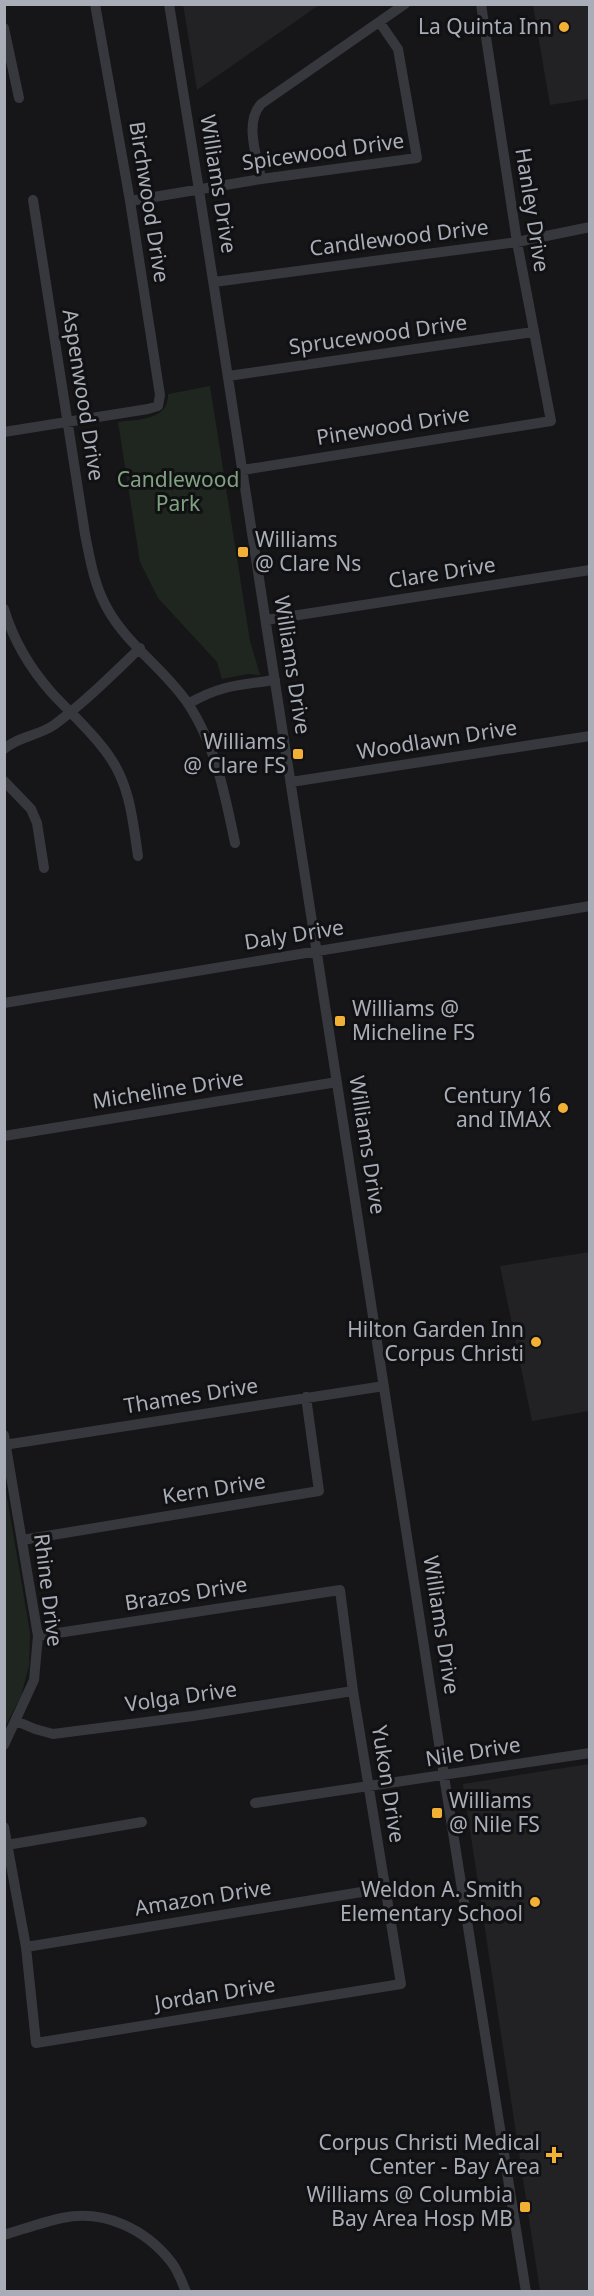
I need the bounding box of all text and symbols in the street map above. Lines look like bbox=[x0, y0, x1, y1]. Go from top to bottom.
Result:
place label: La Quinta Inn bbox=[418, 12, 552, 40]
marker: La Quinta Inn bbox=[557, 20, 571, 34]
street label: Williams Drive bbox=[194, 112, 244, 255]
street label: Birchwood Drive bbox=[123, 119, 177, 284]
street label: Spicewood Drive bbox=[240, 126, 406, 176]
street label: Hanley Drive bbox=[509, 146, 557, 274]
street label: Candlewood Drive bbox=[308, 212, 490, 262]
street label: Aspenwood Drive bbox=[57, 307, 111, 483]
street label: Sprucewood Drive bbox=[287, 308, 469, 360]
street label: Pinewood Drive bbox=[314, 399, 471, 451]
park label: Candlewood Park bbox=[117, 465, 239, 517]
place label: Williams @ Clare Ns bbox=[255, 525, 361, 577]
marker: Williams @ Clare Ns bbox=[236, 545, 250, 559]
street label: Clare Drive bbox=[386, 550, 497, 594]
street label: Williams Drive bbox=[268, 593, 318, 736]
street label: Woodlawn Drive bbox=[355, 713, 519, 765]
place label: Williams @ Clare FS bbox=[183, 727, 286, 779]
marker: Williams @ Clare FS bbox=[291, 747, 305, 761]
street label: Daly Drive bbox=[242, 912, 346, 956]
place label: Williams @ Micheline FS bbox=[352, 994, 475, 1046]
marker: Williams @ Micheline FS bbox=[333, 1014, 347, 1028]
street label: Micheline Drive bbox=[90, 1063, 245, 1115]
street label: Williams Drive bbox=[343, 1073, 393, 1216]
place label: Century 16 and IMAX bbox=[443, 1081, 552, 1133]
marker: Century 16 and IMAX bbox=[556, 1101, 570, 1115]
place label: Hilton Garden Inn Corpus Christi bbox=[347, 1315, 524, 1367]
marker: Hilton Garden Inn Corpus Christi bbox=[529, 1335, 543, 1349]
street label: Thames Drive bbox=[122, 1371, 260, 1419]
street label: Kern Drive bbox=[160, 1466, 267, 1510]
street label: Rhine Drive bbox=[28, 1532, 70, 1648]
street label: Williams Drive bbox=[417, 1553, 467, 1696]
street label: Brazos Drive bbox=[123, 1570, 249, 1617]
street label: Volga Drive bbox=[123, 1674, 238, 1718]
street label: Yukon Drive bbox=[366, 1723, 412, 1845]
street label: Nile Drive bbox=[423, 1730, 522, 1772]
place label: Williams @ Nile FS bbox=[449, 1786, 540, 1838]
marker: Williams @ Nile FS bbox=[430, 1806, 444, 1820]
street label: Amazon Drive bbox=[133, 1872, 273, 1922]
place label: Weldon A. Smith Elementary School bbox=[340, 1875, 523, 1927]
marker: Weldon A. Smith Elementary School bbox=[528, 1895, 542, 1909]
street label: Jordan Drive bbox=[151, 1970, 277, 2017]
place label: Corpus Christi Medical Center - Bay Area bbox=[319, 2128, 540, 2180]
marker: Corpus Christi Medical Center - Bay Area bbox=[545, 2146, 563, 2164]
place label: Williams @ Columbia Bay Area Hosp MB bbox=[306, 2180, 513, 2232]
marker: Williams @ Columbia Bay Area Hosp MB bbox=[518, 2200, 532, 2214]

